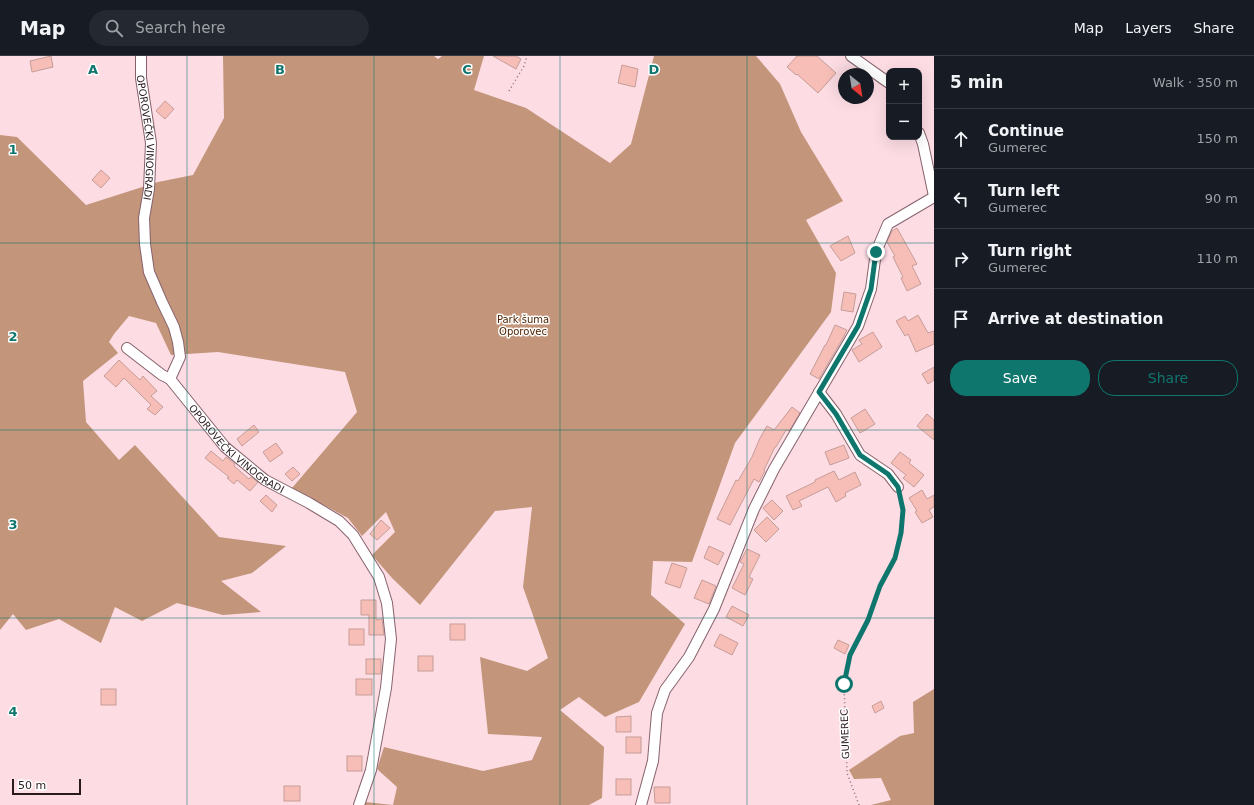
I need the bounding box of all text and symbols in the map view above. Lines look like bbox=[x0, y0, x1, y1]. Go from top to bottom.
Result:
search box bbox=[89, 10, 369, 46]
text: Map bbox=[20, 17, 65, 39]
icon: search bbox=[103, 17, 125, 39]
text: Search here bbox=[135, 19, 225, 37]
text: Map bbox=[1074, 20, 1103, 36]
text: Layers bbox=[1125, 20, 1172, 36]
text: Share bbox=[1194, 20, 1234, 36]
text: A bbox=[88, 62, 98, 77]
text: B bbox=[275, 62, 285, 77]
text: C bbox=[462, 62, 472, 77]
text: D bbox=[649, 62, 660, 77]
north arrow bbox=[838, 68, 874, 104]
map controls bbox=[886, 68, 922, 140]
button: + bbox=[886, 68, 922, 104]
text: 5 min bbox=[950, 72, 1003, 92]
street label: OPOROVEČKI VINOGRADI bbox=[135, 74, 156, 201]
text: Walk · 350 m bbox=[1153, 75, 1238, 90]
button: − bbox=[886, 104, 922, 140]
text: Continue bbox=[988, 122, 1064, 140]
icon: ahead bbox=[950, 128, 972, 150]
text: 150 m bbox=[1196, 131, 1238, 146]
text: Gumerec bbox=[988, 140, 1047, 155]
text: 1 bbox=[8, 142, 18, 157]
text: Turn left bbox=[988, 182, 1060, 200]
icon: left bbox=[950, 188, 972, 210]
text: 90 m bbox=[1205, 191, 1238, 206]
text: Gumerec bbox=[988, 200, 1047, 215]
text: Turn right bbox=[988, 242, 1072, 260]
route end bbox=[867, 243, 885, 261]
icon: right bbox=[950, 248, 972, 270]
text: 110 m bbox=[1196, 251, 1238, 266]
text: Gumerec bbox=[988, 260, 1047, 275]
icon: arrive bbox=[950, 308, 972, 330]
text: Arrive at destination bbox=[988, 310, 1163, 328]
park label: Park šuma Oporovec bbox=[497, 314, 549, 337]
text: 2 bbox=[8, 329, 18, 344]
button: Save bbox=[950, 360, 1090, 396]
button: Share bbox=[1098, 360, 1238, 396]
street label: OPOROVEČKI VINOGRADI bbox=[187, 402, 286, 495]
text: 3 bbox=[8, 517, 18, 532]
route start bbox=[835, 675, 853, 693]
text: 4 bbox=[8, 704, 18, 719]
street label: GUMEREC bbox=[839, 709, 851, 759]
scale bar bbox=[12, 777, 81, 796]
text: 50 m bbox=[18, 779, 46, 792]

